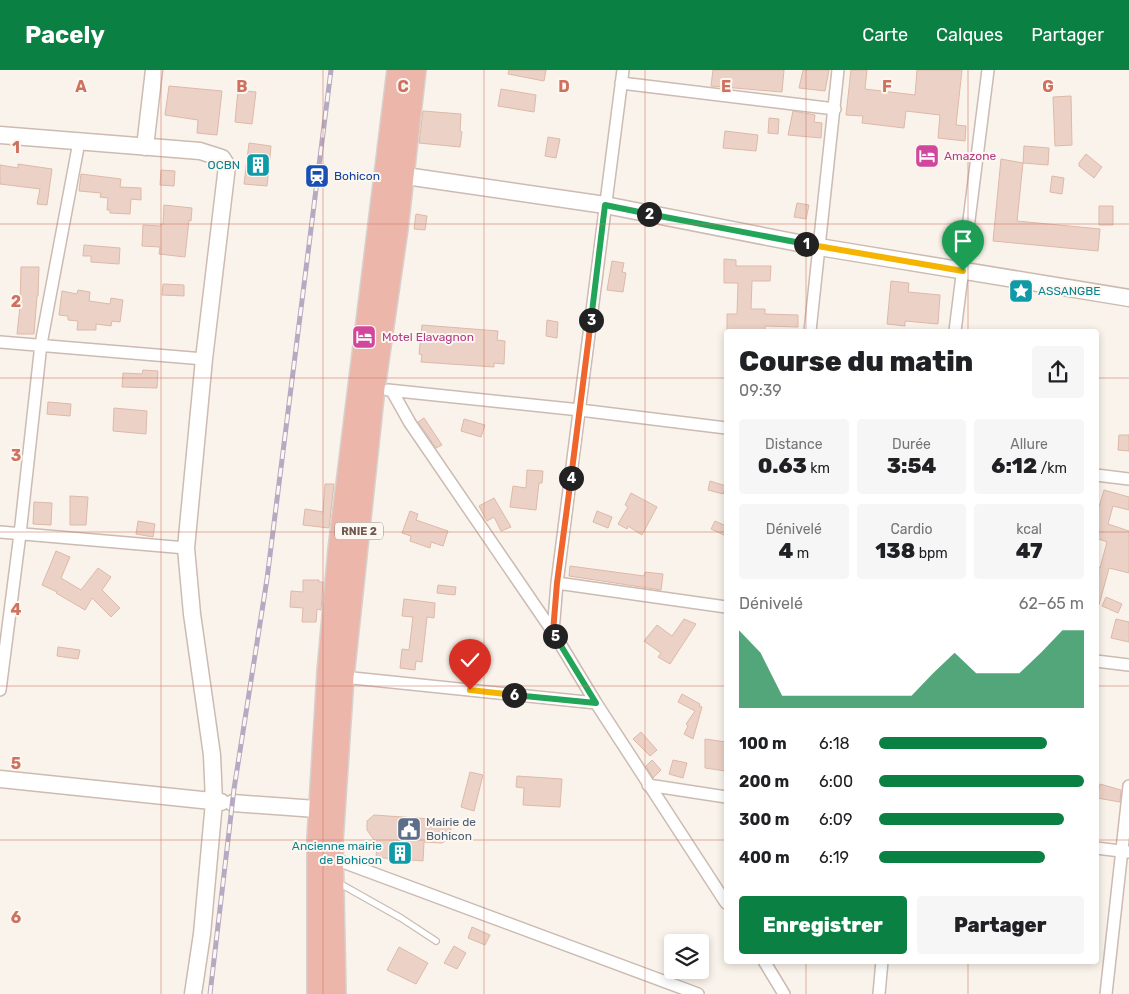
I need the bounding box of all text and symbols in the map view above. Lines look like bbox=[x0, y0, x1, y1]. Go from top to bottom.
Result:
text: Pacely bbox=[25, 21, 105, 49]
text: Carte bbox=[862, 24, 908, 46]
text: Calques bbox=[936, 24, 1003, 46]
text: Partager bbox=[1031, 24, 1104, 46]
text: A bbox=[75, 77, 87, 96]
text: B bbox=[236, 77, 248, 96]
text: C bbox=[397, 77, 409, 96]
text: D bbox=[558, 77, 570, 96]
text: E bbox=[721, 77, 731, 96]
text: F bbox=[882, 77, 892, 96]
text: G bbox=[1042, 77, 1054, 96]
text: 1 bbox=[12, 138, 20, 157]
hotel icon: Amazone bbox=[914, 143, 940, 169]
place label: Amazone bbox=[944, 149, 997, 163]
building icon: OCBN bbox=[245, 152, 271, 178]
place label: OCBN bbox=[208, 158, 240, 172]
station icon: Bohicon bbox=[304, 163, 330, 189]
place label: Bohicon bbox=[334, 169, 380, 183]
pin: 2 bbox=[636, 202, 662, 226]
text: 2 bbox=[645, 206, 654, 223]
pin bbox=[942, 220, 984, 271]
icon: arrive bbox=[949, 227, 977, 255]
pin: 1 bbox=[794, 232, 818, 256]
text: 1 bbox=[803, 236, 810, 253]
place icon: ASSANGBE bbox=[1008, 278, 1034, 304]
place label: ASSANGBE bbox=[1038, 284, 1101, 298]
text: 2 bbox=[11, 292, 21, 311]
pin: 3 bbox=[578, 308, 604, 332]
text: 3 bbox=[587, 312, 596, 329]
hotel icon: Motel Elavagnon bbox=[351, 324, 377, 350]
place label: Motel Elavagnon bbox=[382, 330, 474, 344]
text: Course du matin bbox=[739, 345, 973, 378]
button: share bbox=[1032, 346, 1084, 398]
text: 09:39 bbox=[739, 381, 782, 400]
text: Distance bbox=[765, 436, 823, 453]
text: Durée bbox=[892, 436, 931, 453]
text: Allure bbox=[1010, 436, 1048, 453]
text: 3 bbox=[11, 446, 21, 465]
text: 0.63 bbox=[758, 453, 807, 478]
text: 3:54 bbox=[887, 453, 936, 478]
text: 6:12 bbox=[991, 453, 1037, 478]
text: km bbox=[807, 460, 830, 477]
text: /km bbox=[1037, 460, 1067, 477]
pin: 4 bbox=[558, 466, 584, 490]
text: 4 bbox=[567, 470, 576, 487]
text: Dénivelé bbox=[766, 521, 822, 538]
text: Cardio bbox=[891, 521, 932, 538]
text: kcal bbox=[1016, 521, 1042, 538]
road number: RNIE 2 bbox=[335, 522, 383, 540]
text: 4 bbox=[778, 538, 793, 563]
text: 138 bbox=[875, 538, 915, 563]
text: 47 bbox=[1016, 538, 1043, 563]
text: m bbox=[793, 545, 809, 562]
text: bpm bbox=[915, 545, 948, 562]
text: Dénivelé bbox=[739, 594, 803, 613]
text: 62–65 m bbox=[1019, 594, 1084, 613]
text: 4 bbox=[11, 600, 22, 619]
pin: 5 bbox=[542, 624, 568, 648]
text: 5 bbox=[551, 628, 560, 645]
pin bbox=[449, 639, 491, 690]
icon: check bbox=[456, 646, 484, 674]
pin: 6 bbox=[502, 682, 526, 708]
text: 6 bbox=[510, 687, 519, 704]
text: 100 m bbox=[739, 734, 787, 753]
text: 6:18 bbox=[819, 734, 850, 753]
text: 5 bbox=[11, 754, 21, 773]
text: 200 m bbox=[739, 772, 789, 791]
text: 6:00 bbox=[819, 772, 853, 791]
text: 300 m bbox=[739, 810, 789, 829]
text: 6:09 bbox=[819, 810, 852, 829]
place label: Mairie de Bohicon bbox=[426, 815, 476, 843]
public building icon: Mairie de Bohicon bbox=[396, 816, 422, 842]
place label: Ancienne mairie de Bohicon bbox=[292, 839, 382, 867]
building icon: Ancienne mairie de Bohicon bbox=[387, 840, 413, 866]
text: 400 m bbox=[739, 848, 790, 867]
text: 6:19 bbox=[819, 848, 849, 867]
button: Enregistrer bbox=[739, 896, 907, 954]
button: Partager bbox=[917, 896, 1084, 954]
text: 6 bbox=[11, 908, 21, 927]
map controls bbox=[664, 934, 709, 979]
button: layers bbox=[664, 934, 709, 979]

